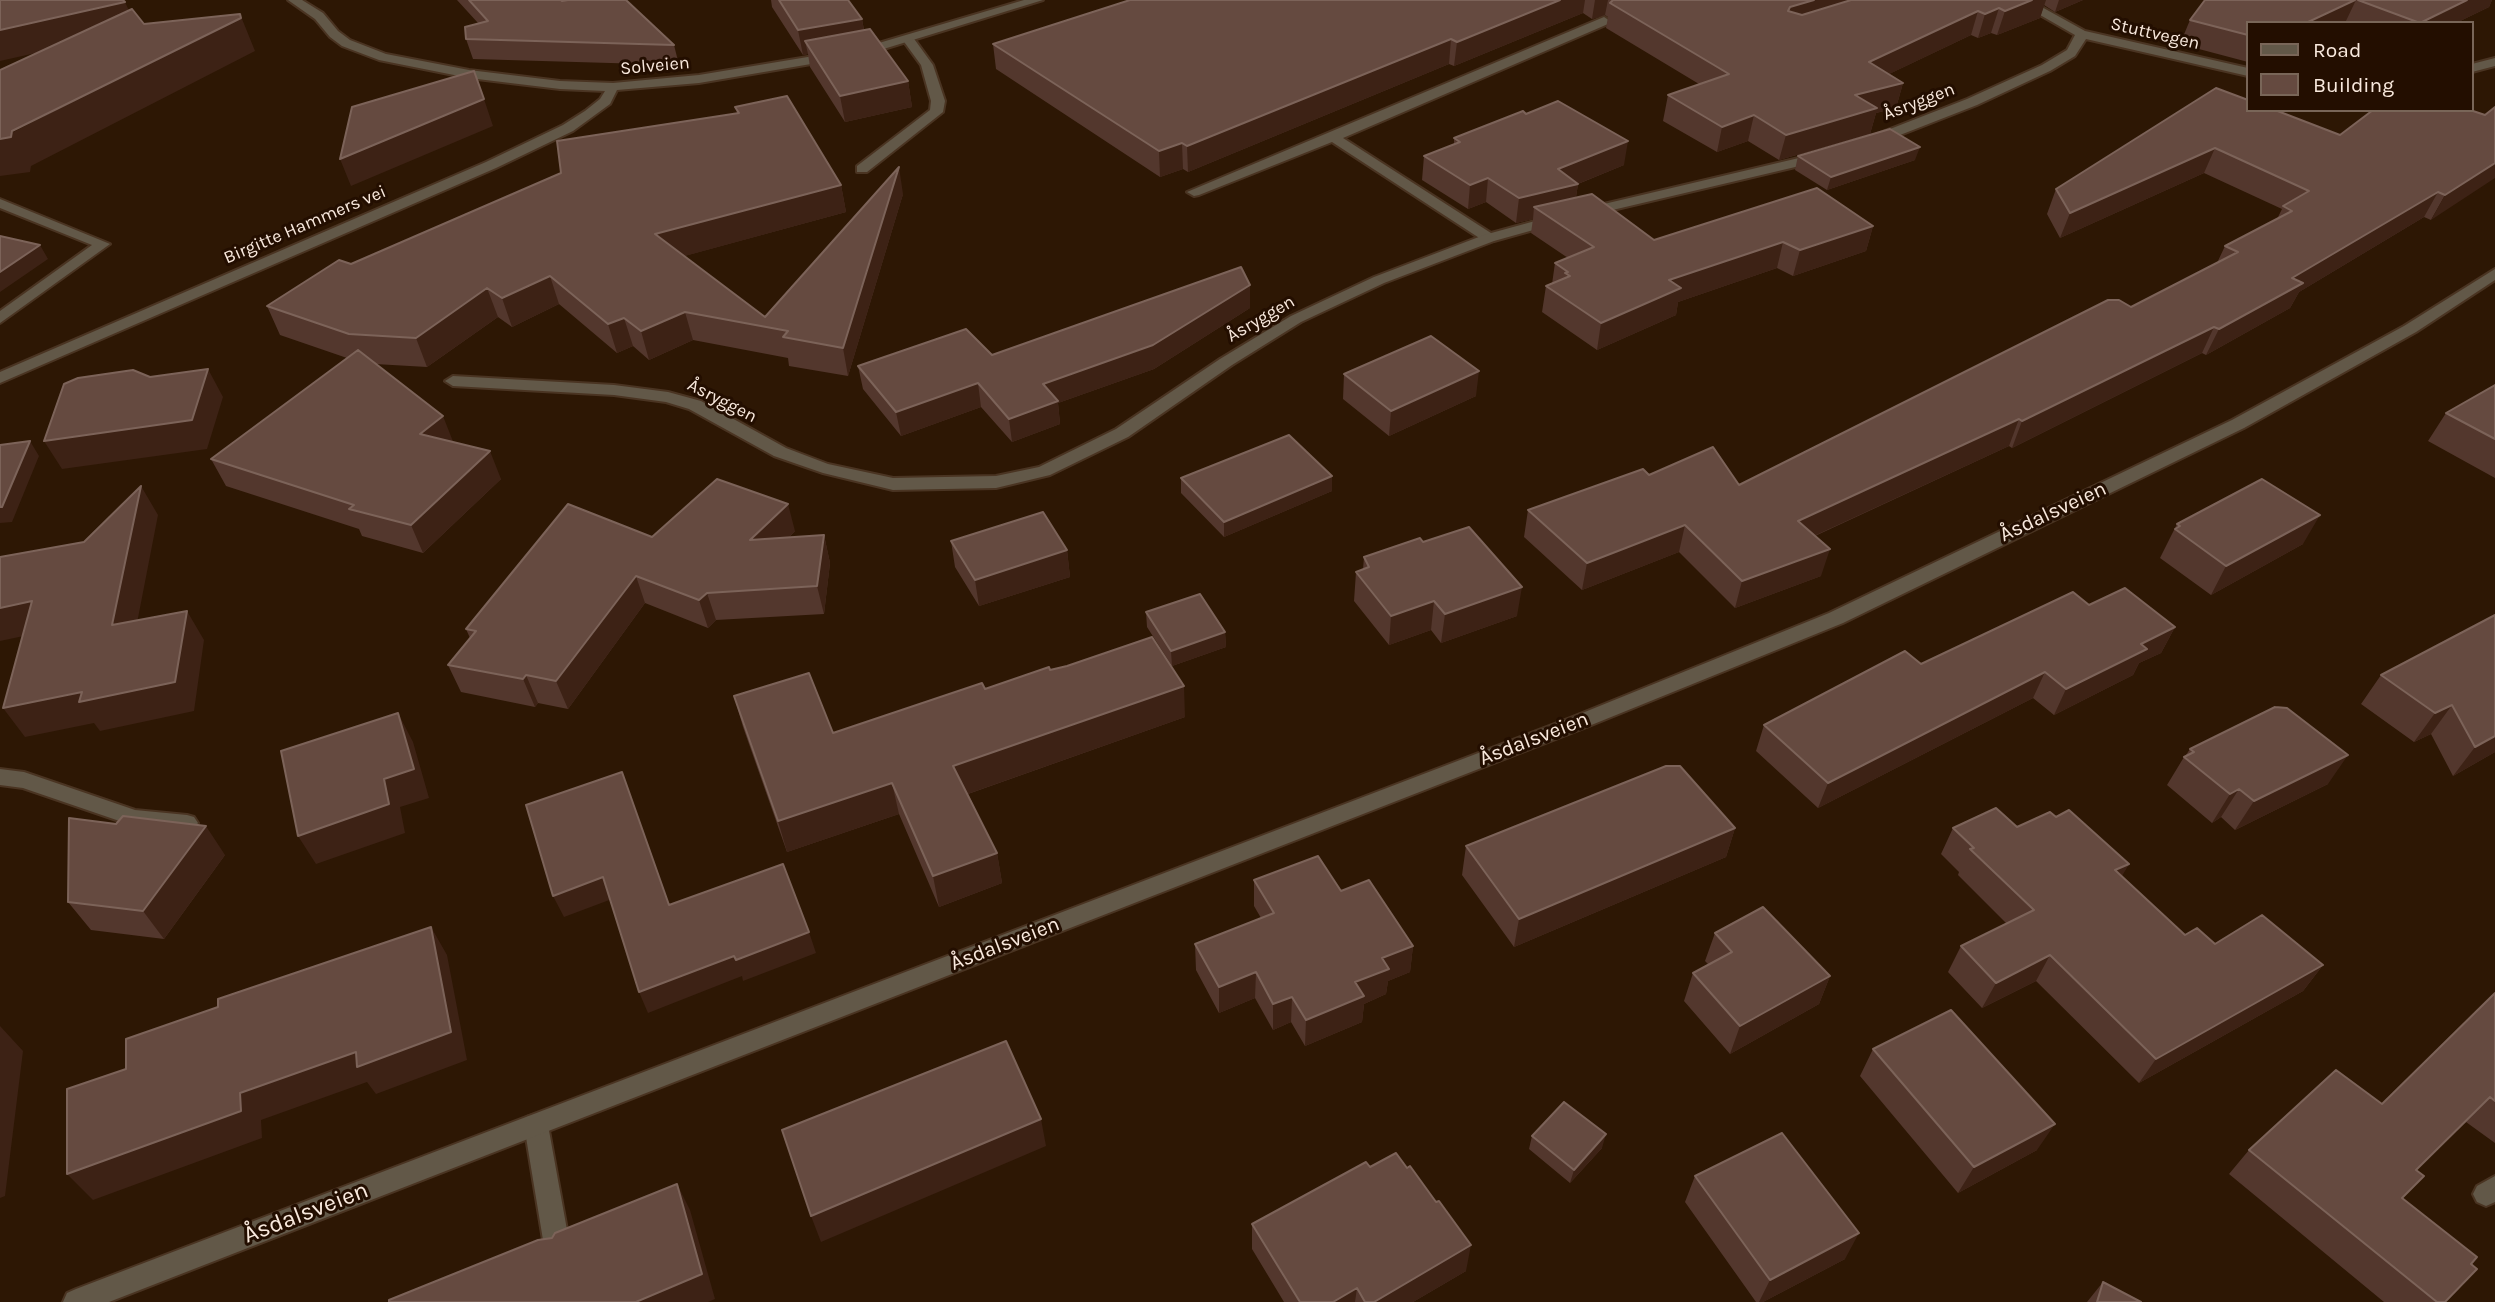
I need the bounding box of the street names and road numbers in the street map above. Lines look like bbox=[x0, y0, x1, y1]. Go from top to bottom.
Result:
street label: Stuttvegen bbox=[2108, 13, 2202, 55]
street label: Solveien bbox=[619, 52, 691, 80]
street label: Åsryggen bbox=[1880, 78, 1958, 126]
street label: Birgitte Hammers vei bbox=[221, 181, 389, 269]
street label: Åsryggen bbox=[1223, 291, 1299, 347]
street label: Åsryggen bbox=[684, 374, 760, 428]
street label: Åsdalsveien bbox=[1996, 476, 2110, 548]
street label: Åsdalsveien bbox=[1476, 707, 1592, 771]
street label: Åsdalsveien bbox=[947, 912, 1063, 976]
street label: Åsdalsveien bbox=[239, 1176, 373, 1250]

